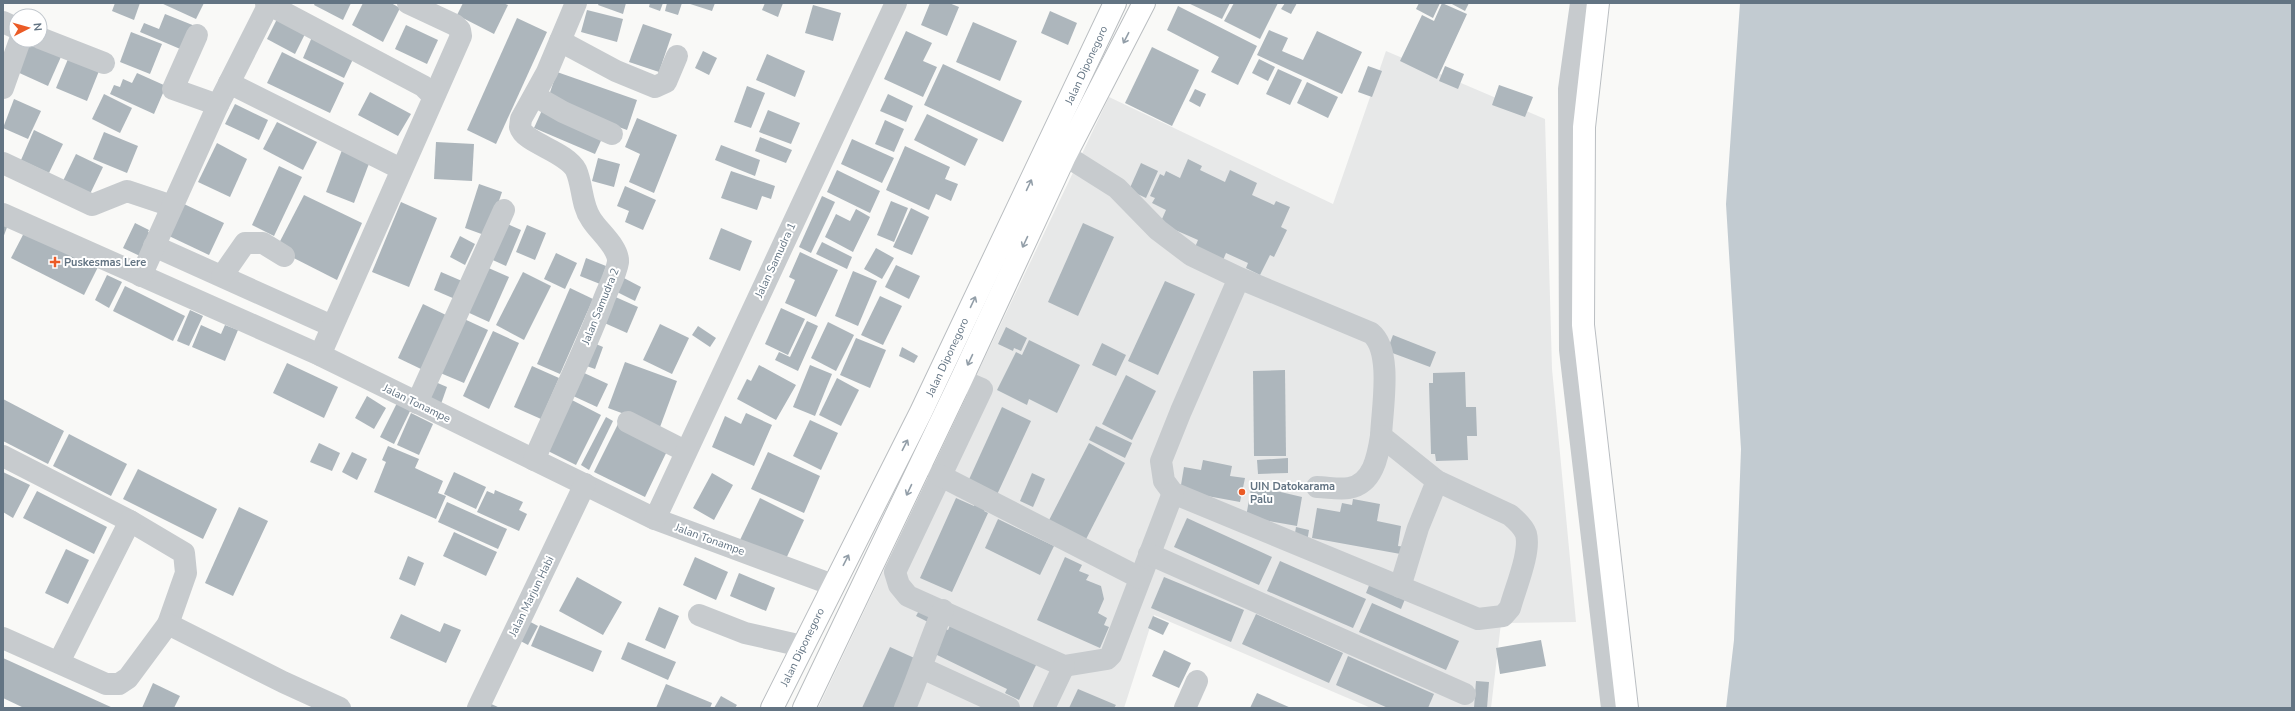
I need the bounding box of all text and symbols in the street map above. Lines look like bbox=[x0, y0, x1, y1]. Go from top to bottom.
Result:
north arrow bbox=[8, 8, 48, 48]
text: N bbox=[30, 22, 45, 32]
street label: Jalan Diponegoro bbox=[1061, 23, 1111, 108]
one-way arrow bbox=[1122, 31, 1129, 43]
one-way arrow bbox=[1026, 179, 1033, 191]
street label: Jalan Samudra 1 bbox=[751, 220, 799, 301]
one-way arrow bbox=[1021, 236, 1028, 248]
place label: Puskesmas Lere bbox=[64, 255, 146, 270]
marker: Puskesmas Lere bbox=[49, 256, 61, 268]
street label: Jalan Samudra 2 bbox=[578, 266, 623, 348]
one-way arrow bbox=[970, 297, 977, 309]
street label: Jalan Diponegoro bbox=[922, 315, 972, 400]
one-way arrow bbox=[966, 354, 973, 366]
street label: Jalan Tonampe bbox=[380, 380, 453, 426]
one-way arrow bbox=[902, 439, 909, 451]
place label: UIN Datokarama Palu bbox=[1250, 479, 1335, 507]
one-way arrow bbox=[904, 484, 912, 496]
marker: UIN Datokarama Palu bbox=[1237, 487, 1247, 497]
street label: Jalan Tonampe bbox=[672, 520, 747, 559]
street label: Jalan Marjun Habi bbox=[505, 553, 557, 640]
one-way arrow bbox=[842, 555, 850, 567]
street label: Jalan Diponegoro bbox=[777, 606, 828, 690]

